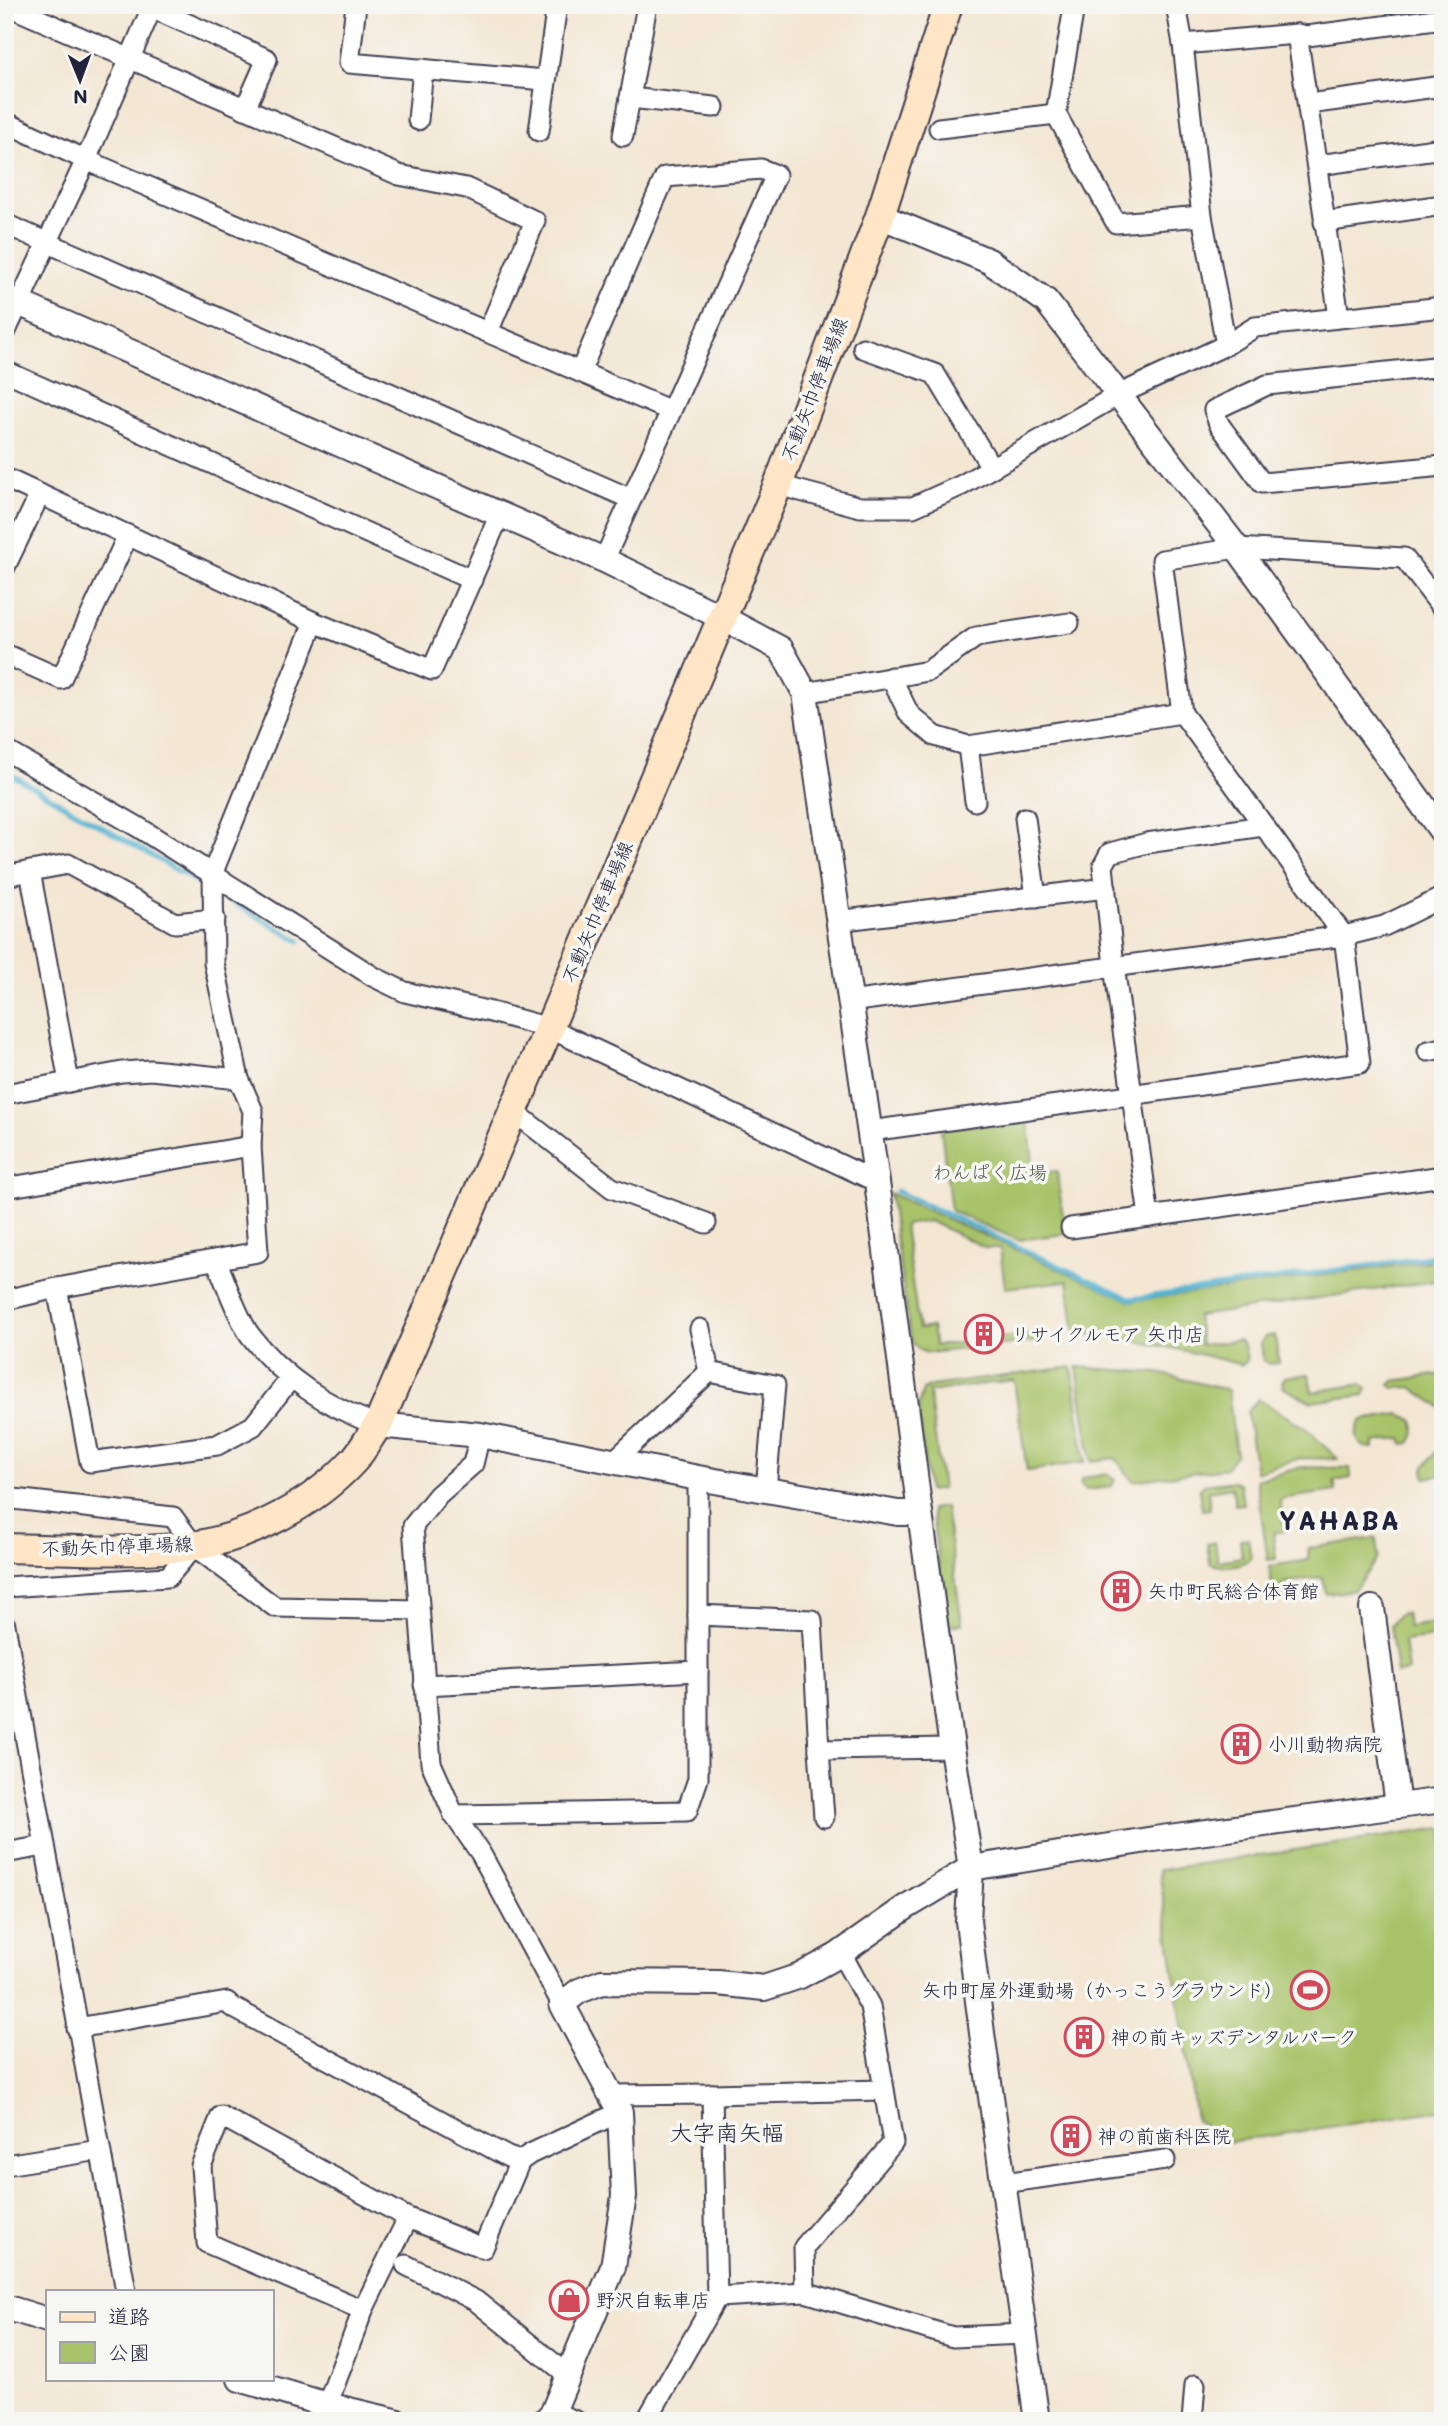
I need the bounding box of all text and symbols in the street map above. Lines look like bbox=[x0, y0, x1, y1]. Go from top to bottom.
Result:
north arrow bbox=[46, 46, 116, 116]
text: N bbox=[73, 85, 88, 110]
street label: 不動矢巾停車場線 bbox=[775, 313, 852, 464]
street label: 不動矢巾停車場線 bbox=[555, 837, 638, 987]
park label: わんぱく広場 bbox=[933, 1159, 1047, 1184]
building icon: リサイクルモア 矢巾店 bbox=[963, 1313, 1005, 1355]
place label: リサイクルモア 矢巾店 bbox=[1011, 1321, 1204, 1346]
district label: YAHABA bbox=[1279, 1503, 1401, 1537]
street label: 不動矢巾停車場線 bbox=[41, 1530, 193, 1561]
building icon: 矢巾町民総合体育館 bbox=[1100, 1570, 1142, 1612]
place label: 矢巾町民総合体育館 bbox=[1148, 1578, 1319, 1603]
building icon: 小川動物病院 bbox=[1220, 1723, 1262, 1765]
place label: 小川動物病院 bbox=[1268, 1731, 1382, 1756]
sports icon: 矢巾町屋外運動場（かっこうグラウンド） bbox=[1289, 1969, 1331, 2011]
place label: 矢巾町屋外運動場（かっこうグラウンド） bbox=[922, 1977, 1283, 2002]
building icon: 神の前キッズデンタルパーク bbox=[1063, 2016, 1105, 2058]
place label: 神の前キッズデンタルパーク bbox=[1111, 2024, 1357, 2049]
building icon: 神の前歯科医院 bbox=[1050, 2115, 1092, 2157]
district label: 大字南矢幅 bbox=[670, 2117, 785, 2147]
place label: 神の前歯科医院 bbox=[1098, 2123, 1231, 2148]
shop icon: 野沢自転車店 bbox=[548, 2279, 590, 2321]
place label: 野沢自転車店 bbox=[596, 2287, 710, 2312]
legend bbox=[46, 2290, 273, 2380]
text: 道路 bbox=[108, 2302, 150, 2329]
text: 公園 bbox=[108, 2338, 150, 2365]

